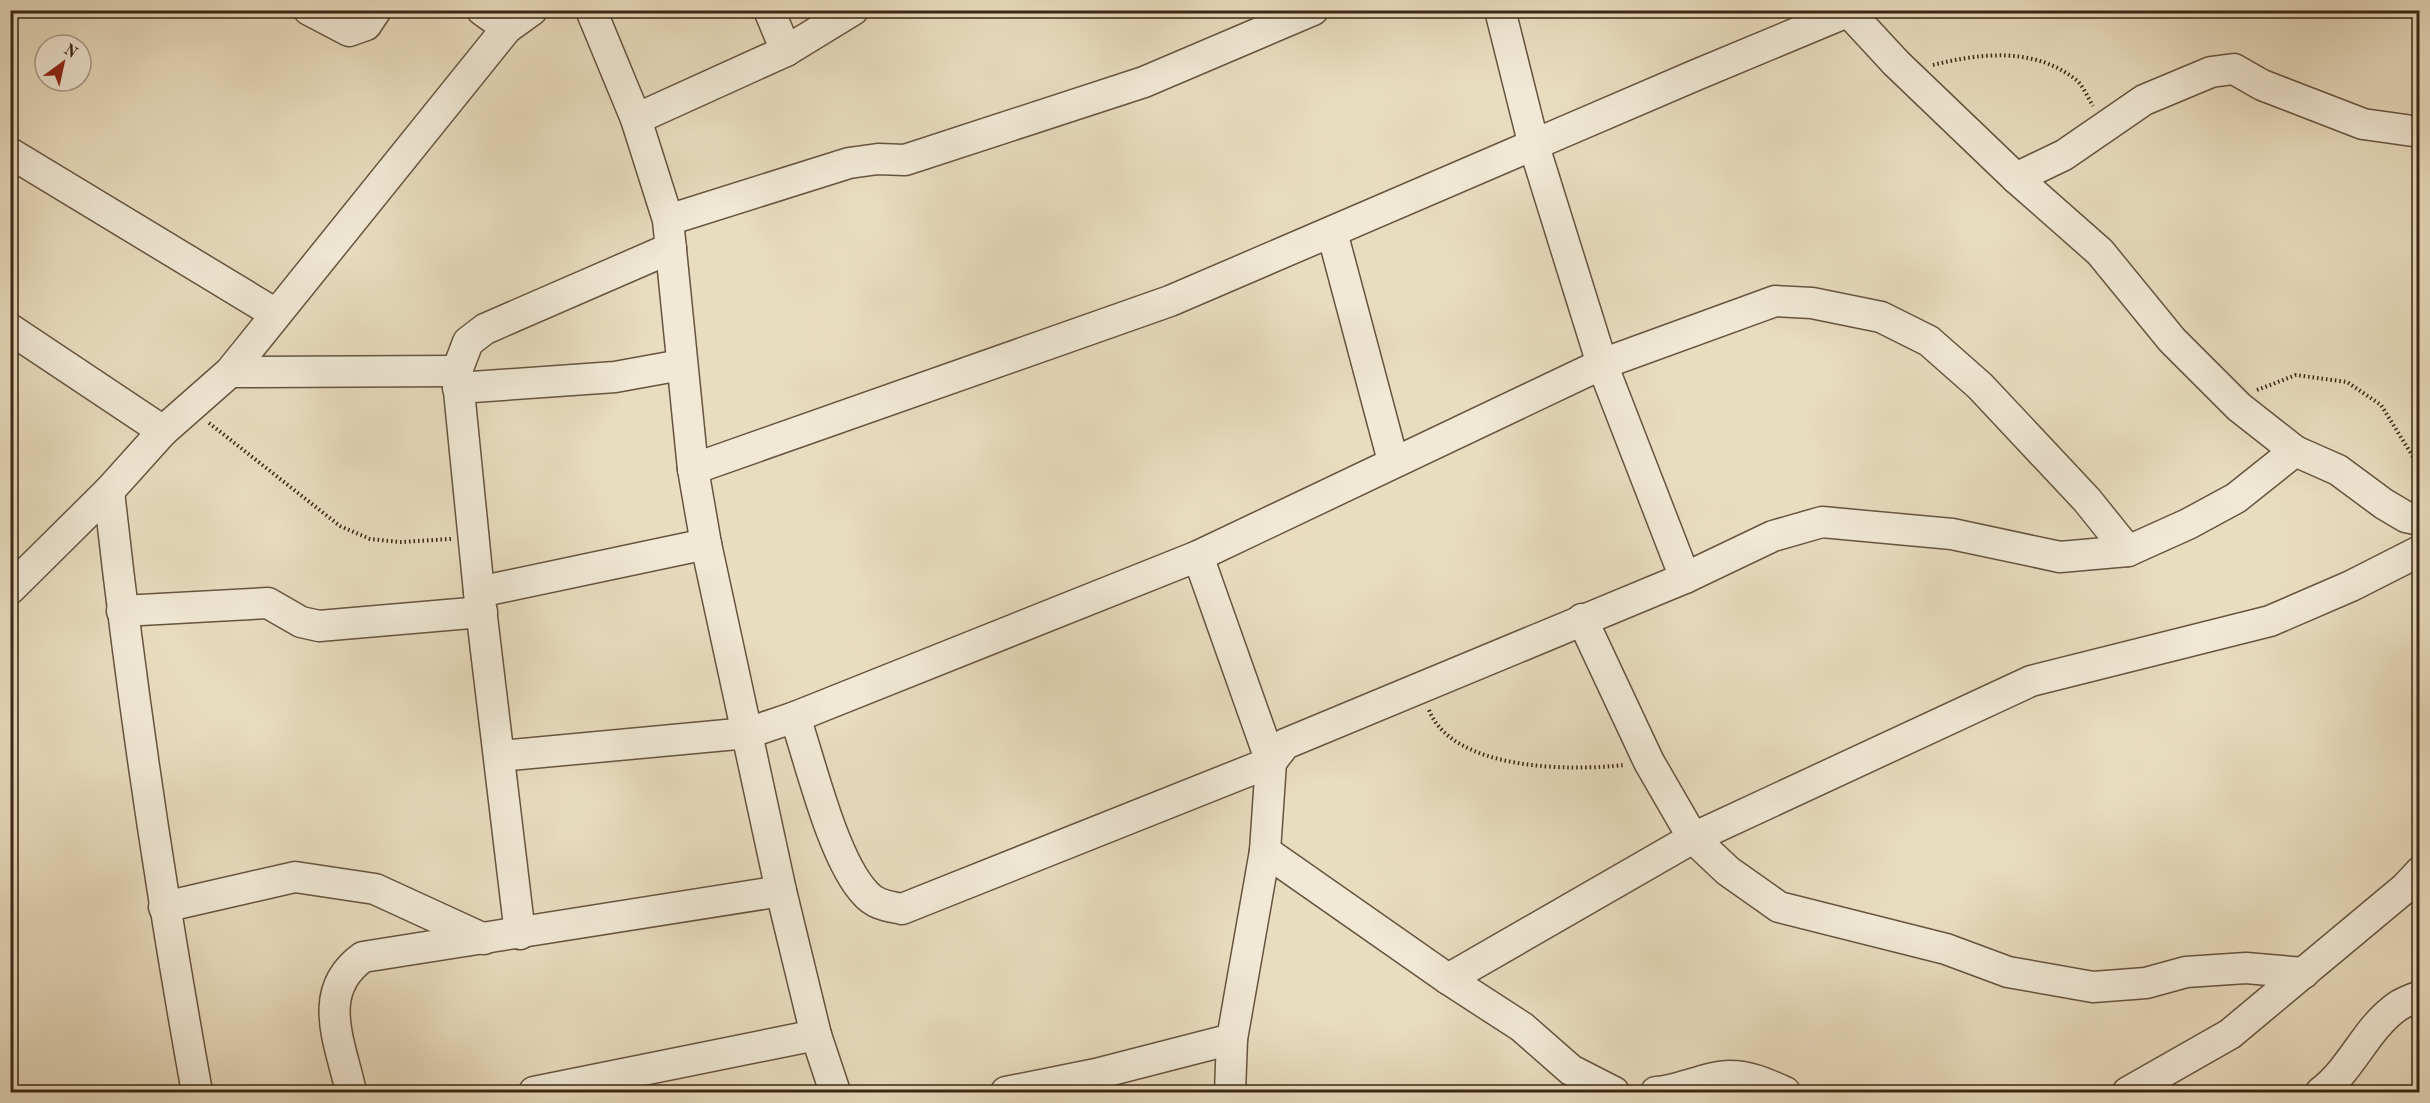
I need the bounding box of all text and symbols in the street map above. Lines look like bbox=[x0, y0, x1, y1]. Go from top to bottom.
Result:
north arrow bbox=[33, 33, 93, 93]
text: N bbox=[61, 42, 80, 63]

